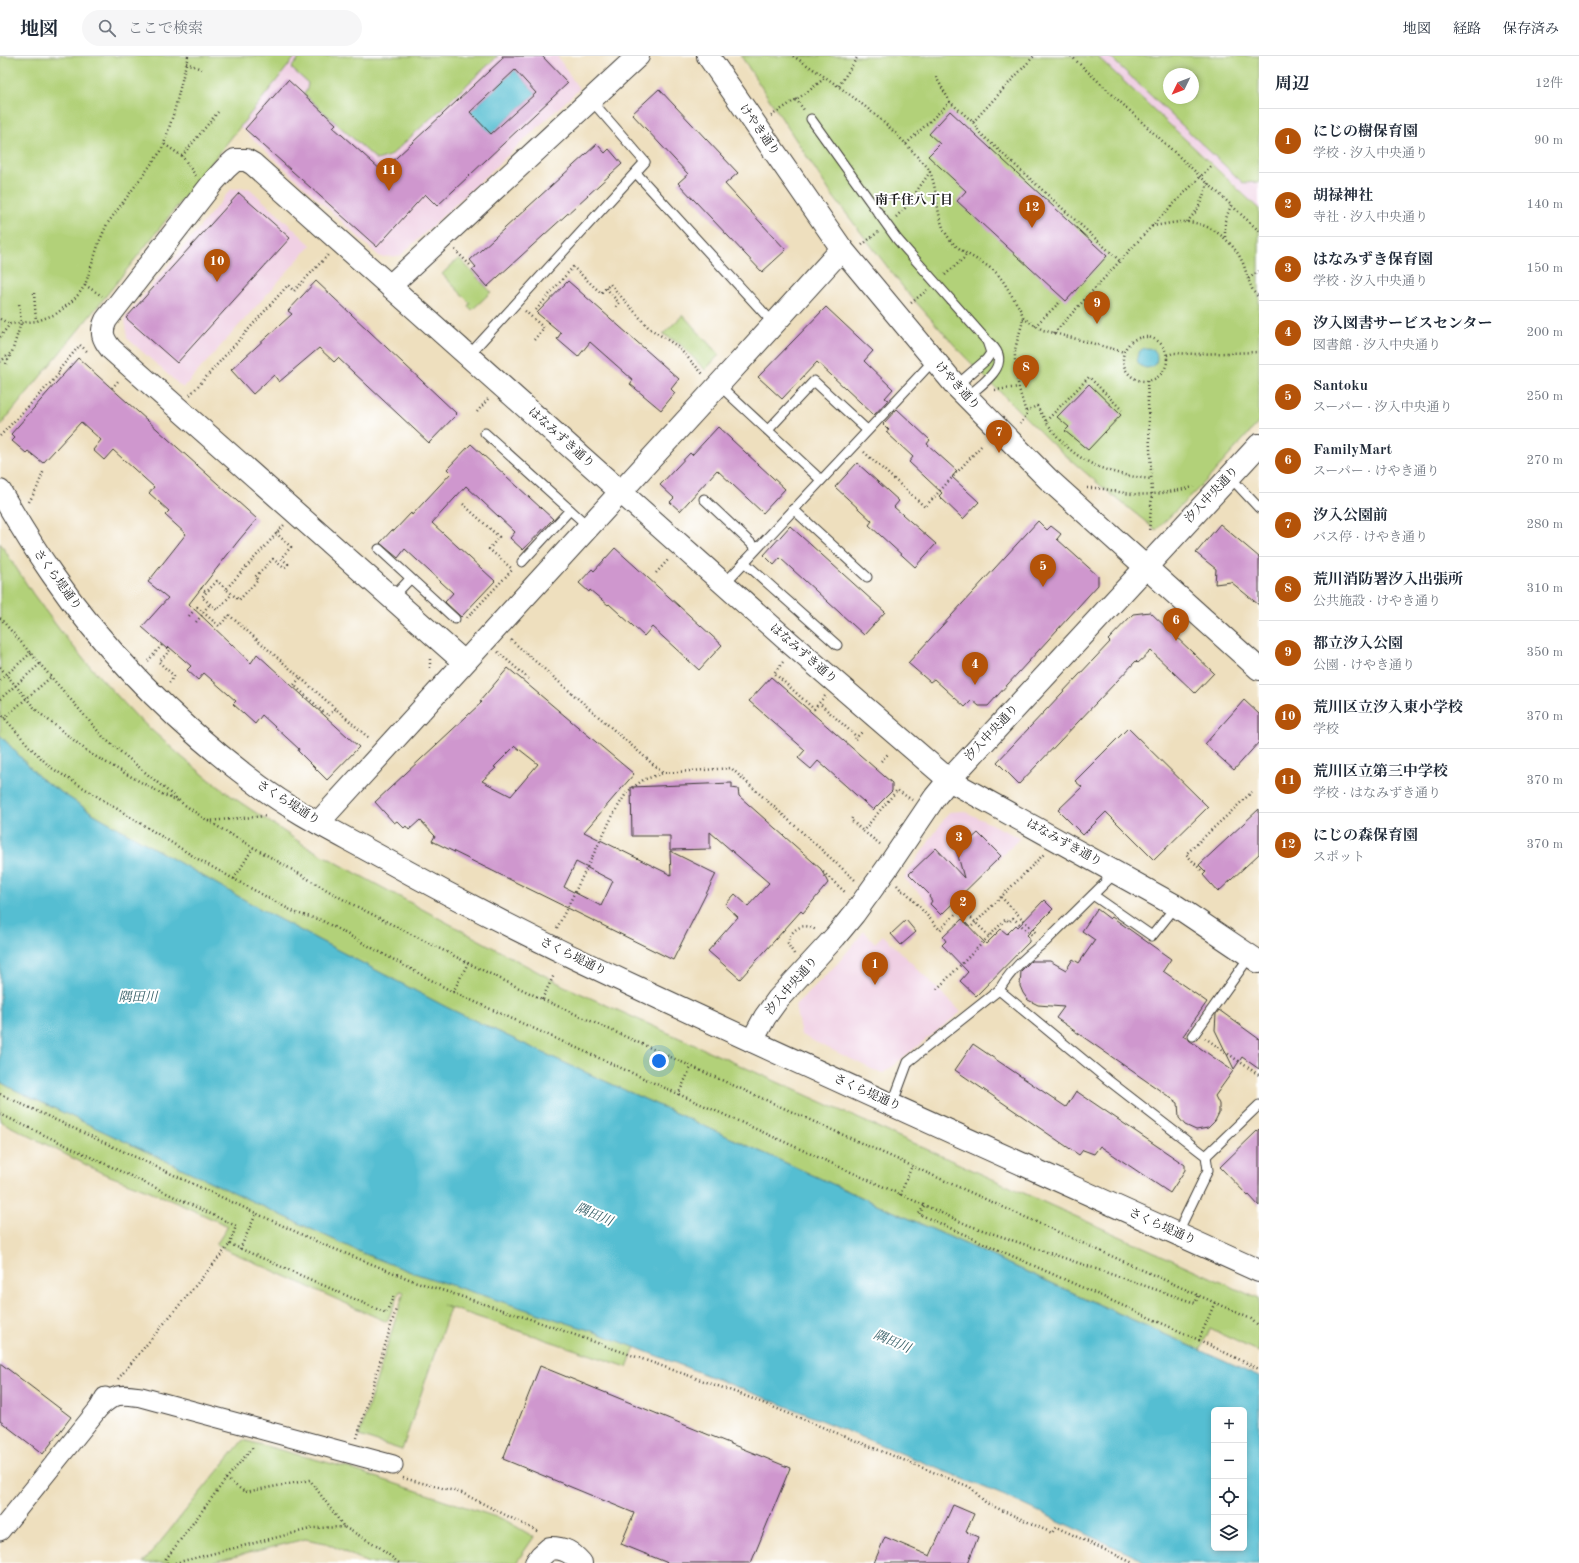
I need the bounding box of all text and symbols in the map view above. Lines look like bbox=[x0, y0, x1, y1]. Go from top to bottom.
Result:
search box bbox=[82, 10, 362, 46]
icon: search bbox=[96, 17, 118, 39]
text: 地図 bbox=[20, 21, 58, 40]
text: ここで検索 bbox=[128, 22, 203, 37]
text: 地図 bbox=[1403, 22, 1431, 36]
text: 経路 bbox=[1453, 22, 1481, 36]
text: 保存済み bbox=[1503, 22, 1559, 36]
north arrow bbox=[1163, 68, 1199, 104]
text: 周辺 bbox=[1275, 76, 1309, 93]
text: 12件 bbox=[1535, 77, 1563, 90]
street label: けやき通り bbox=[737, 101, 782, 158]
text: にじの樹保育園 bbox=[1313, 125, 1418, 140]
text: 1 bbox=[1284, 134, 1292, 147]
text: 90 m bbox=[1534, 134, 1563, 147]
text: 学校 · 汐入中央通り bbox=[1313, 147, 1428, 160]
pin: 11 bbox=[376, 158, 402, 191]
text: 胡禄神社 bbox=[1313, 189, 1373, 204]
district label: 南千住八丁目 bbox=[875, 192, 953, 207]
pin: 12 bbox=[1019, 195, 1045, 228]
text: 2 bbox=[1284, 198, 1292, 211]
text: 140 m bbox=[1526, 198, 1563, 211]
text: 寺社 · 汐入中央通り bbox=[1313, 211, 1428, 224]
pin: 10 bbox=[204, 249, 230, 282]
text: はなみずき保育園 bbox=[1313, 253, 1433, 268]
text: 3 bbox=[1284, 262, 1292, 275]
text: 150 m bbox=[1526, 262, 1563, 275]
text: 学校 · 汐入中央通り bbox=[1313, 275, 1428, 288]
pin: 9 bbox=[1084, 291, 1110, 324]
text: 汐入図書サービスセンター bbox=[1313, 317, 1492, 332]
text: 4 bbox=[1284, 326, 1292, 339]
text: 200 m bbox=[1526, 326, 1563, 339]
text: 図書館 · 汐入中央通り bbox=[1313, 339, 1441, 352]
pin: 8 bbox=[1013, 355, 1039, 388]
street label: けやき通り bbox=[932, 359, 982, 412]
text: Santoku bbox=[1313, 379, 1368, 394]
text: 5 bbox=[1284, 390, 1292, 403]
text: 250 m bbox=[1526, 390, 1563, 403]
text: スーパー · 汐入中央通り bbox=[1313, 401, 1453, 414]
street label: はなみずき通り bbox=[526, 405, 597, 471]
pin: 7 bbox=[986, 420, 1012, 453]
text: FamilyMart bbox=[1313, 443, 1392, 458]
text: 6 bbox=[1284, 454, 1292, 467]
text: 270 m bbox=[1526, 454, 1563, 467]
street label: 汐入中央通り bbox=[1182, 463, 1241, 525]
text: スーパー · けやき通り bbox=[1313, 465, 1440, 478]
text: 汐入公園前 bbox=[1313, 509, 1388, 524]
text: 7 bbox=[1284, 518, 1292, 531]
text: 280 m bbox=[1526, 518, 1563, 531]
text: バス停 · けやき通り bbox=[1313, 531, 1428, 544]
street label: さくら堤通り bbox=[31, 547, 84, 613]
pin: 5 bbox=[1030, 554, 1056, 587]
text: 荒川消防署汐入出張所 bbox=[1313, 573, 1463, 588]
text: 8 bbox=[1284, 582, 1292, 595]
text: 310 m bbox=[1526, 582, 1563, 595]
text: 公共施設 · けやき通り bbox=[1313, 595, 1441, 608]
pin: 6 bbox=[1163, 608, 1189, 641]
street label: はなみずき通り bbox=[767, 621, 839, 686]
text: 都立汐入公園 bbox=[1313, 637, 1403, 652]
text: 9 bbox=[1284, 646, 1292, 659]
text: 350 m bbox=[1526, 646, 1563, 659]
pin: 4 bbox=[962, 652, 988, 685]
text: 公園 · けやき通り bbox=[1313, 659, 1415, 672]
street label: 汐入中央通り bbox=[962, 701, 1021, 763]
text: 荒川区立汐入東小学校 bbox=[1313, 701, 1463, 716]
text: 10 bbox=[1280, 710, 1296, 723]
text: 370 m bbox=[1526, 710, 1563, 723]
text: 学校 bbox=[1313, 723, 1339, 736]
text: 荒川区立第三中学校 bbox=[1313, 765, 1448, 780]
text: 11 bbox=[1280, 774, 1296, 787]
text: 370 m bbox=[1526, 774, 1563, 787]
street label: さくら堤通り bbox=[254, 778, 322, 827]
text: 学校 · はなみずき通り bbox=[1313, 787, 1441, 800]
street label: はなみずき通り bbox=[1024, 817, 1104, 869]
pin: 3 bbox=[946, 825, 972, 858]
text: にじの森保育園 bbox=[1313, 829, 1418, 844]
text: 12 bbox=[1280, 838, 1296, 851]
text: 370 m bbox=[1526, 838, 1563, 851]
text: スポット bbox=[1313, 851, 1365, 864]
pin: 2 bbox=[950, 890, 976, 923]
street label: さくら堤通り bbox=[538, 935, 608, 978]
pin: 1 bbox=[862, 952, 888, 985]
street label: 汐入中央通り bbox=[762, 954, 820, 1017]
water label: 隅田川 bbox=[118, 990, 159, 1004]
your location bbox=[649, 1051, 669, 1071]
street label: さくら堤通り bbox=[832, 1072, 903, 1113]
water label: 隅田川 bbox=[574, 1200, 617, 1229]
street label: さくら堤通り bbox=[1127, 1206, 1198, 1247]
water label: 隅田川 bbox=[872, 1327, 915, 1356]
map controls bbox=[1211, 1407, 1247, 1551]
button: + bbox=[1211, 1407, 1247, 1443]
button: − bbox=[1211, 1443, 1247, 1479]
button: locate bbox=[1211, 1479, 1247, 1515]
button: layers bbox=[1211, 1515, 1247, 1551]

